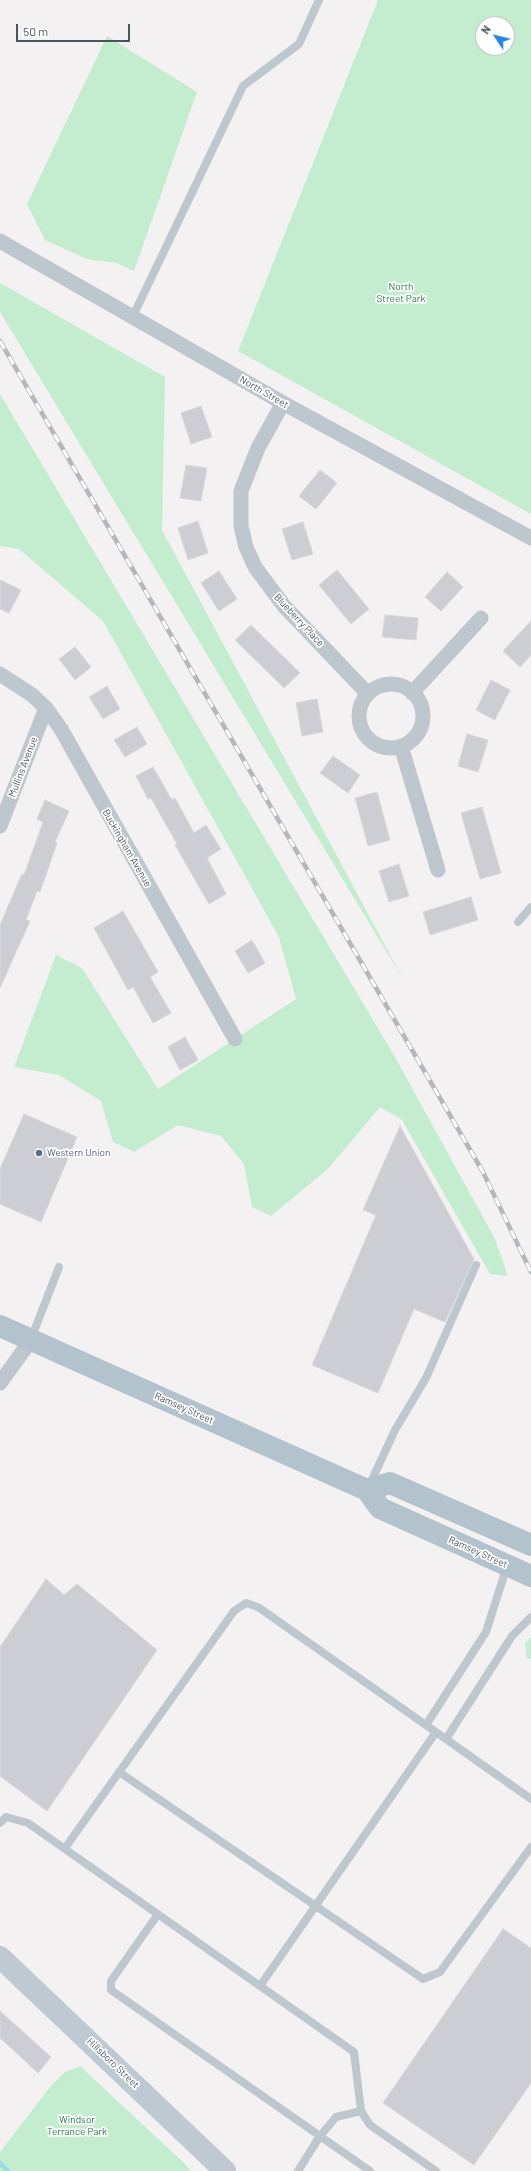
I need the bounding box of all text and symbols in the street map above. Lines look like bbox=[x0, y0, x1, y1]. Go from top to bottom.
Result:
scale bar bbox=[18, 16, 132, 42]
north arrow bbox=[475, 16, 515, 56]
text: N bbox=[478, 23, 493, 36]
text: 50 m bbox=[23, 24, 48, 38]
park label: North Street Park bbox=[377, 281, 425, 304]
street label: North Street bbox=[237, 373, 291, 411]
street label: Blueberry Place bbox=[271, 591, 327, 649]
street label: Mullins Avenue bbox=[6, 735, 40, 799]
street label: Buckingham Avenue bbox=[100, 807, 154, 889]
place label: Western Union bbox=[47, 1147, 110, 1159]
marker: Western Union bbox=[34, 1148, 44, 1158]
street label: Ramsey Street bbox=[153, 1390, 215, 1426]
street label: Ramsey Street bbox=[447, 1534, 509, 1570]
street label: Hillsboro Street bbox=[84, 2035, 142, 2091]
park label: Windsor Terrance Park bbox=[47, 2114, 107, 2138]

